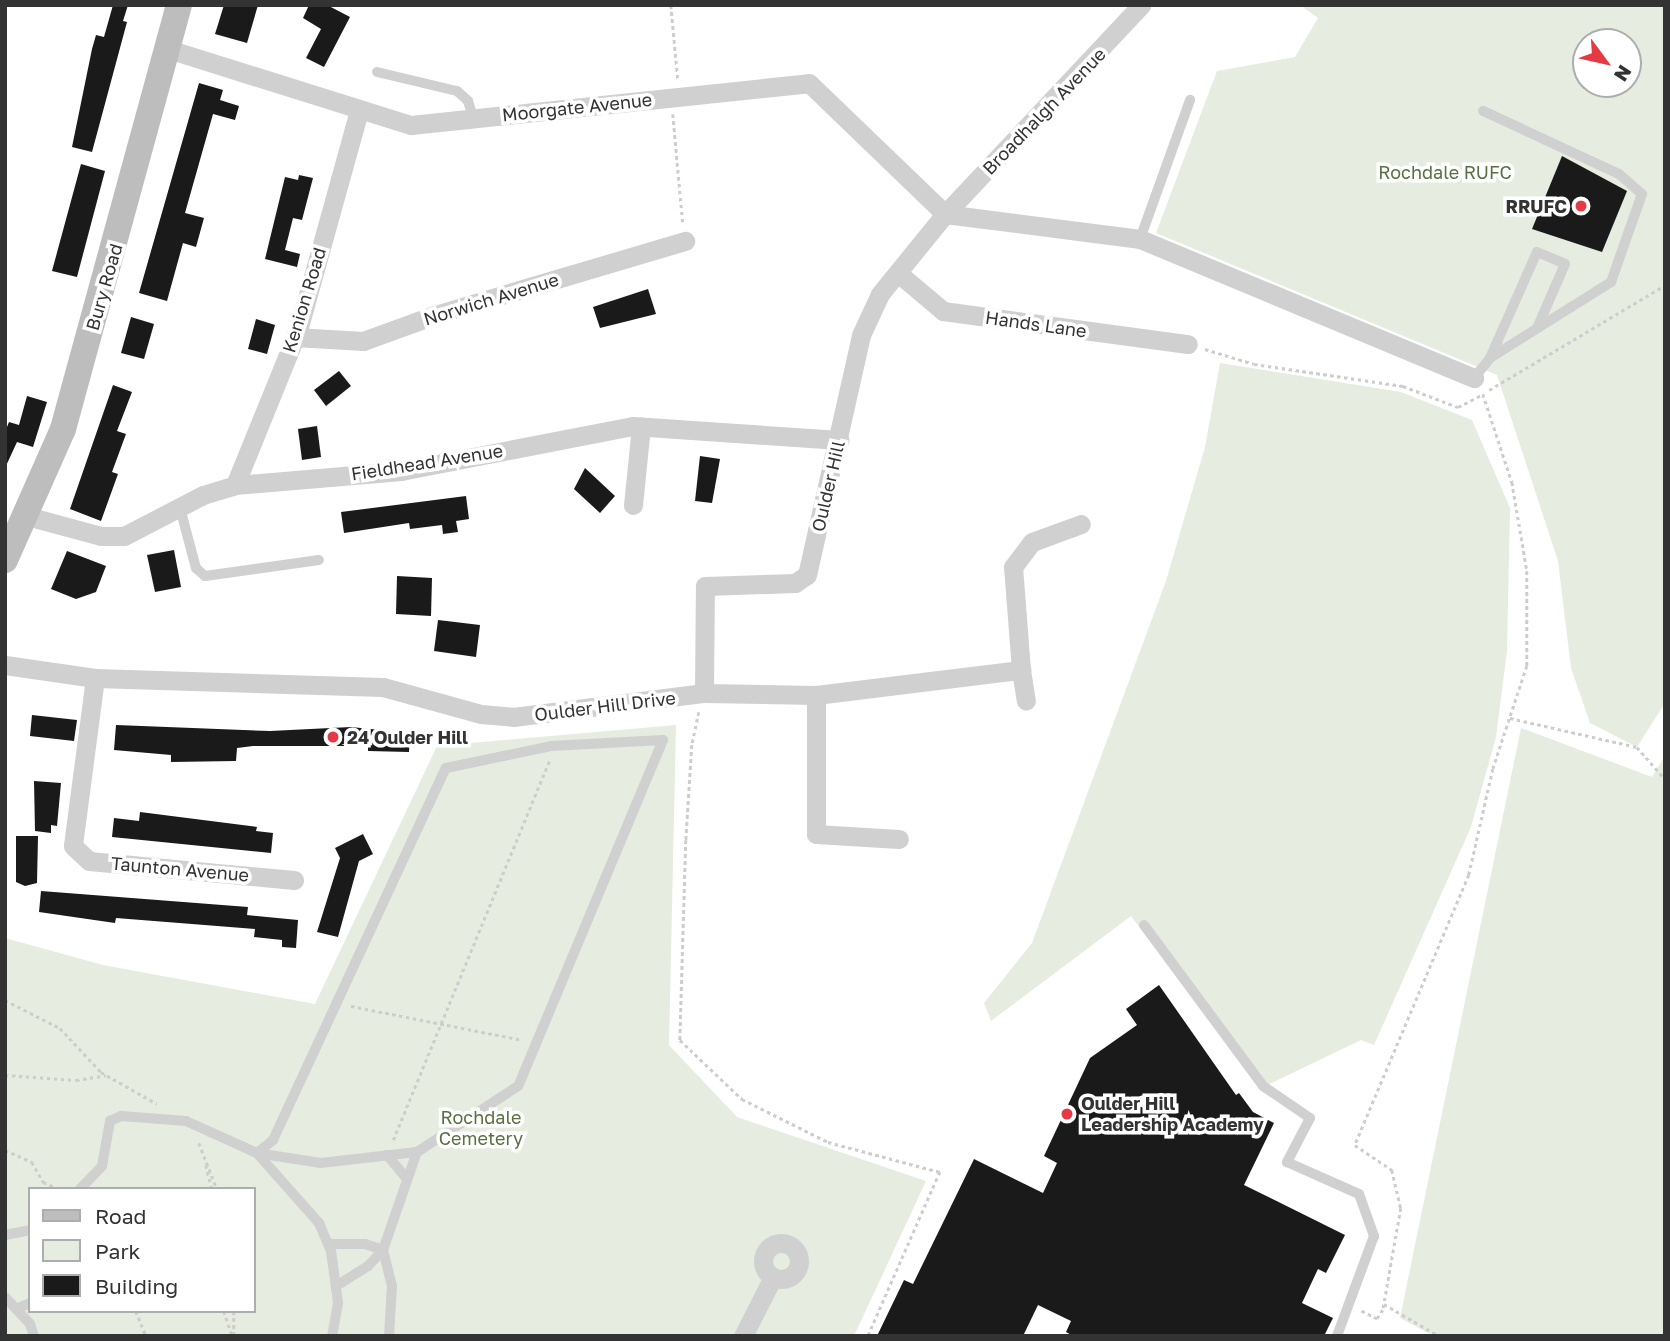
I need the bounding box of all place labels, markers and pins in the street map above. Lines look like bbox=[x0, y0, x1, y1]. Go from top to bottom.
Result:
place label: RRUFC bbox=[1506, 195, 1567, 217]
marker: RRUFC bbox=[1573, 198, 1589, 214]
place label: 24 Oulder Hill bbox=[347, 726, 468, 748]
marker: 24 Oulder Hill bbox=[325, 729, 341, 745]
place label: Oulder Hill Leadership Academy bbox=[1081, 1093, 1264, 1136]
marker: Oulder Hill Leadership Academy bbox=[1059, 1106, 1075, 1122]

